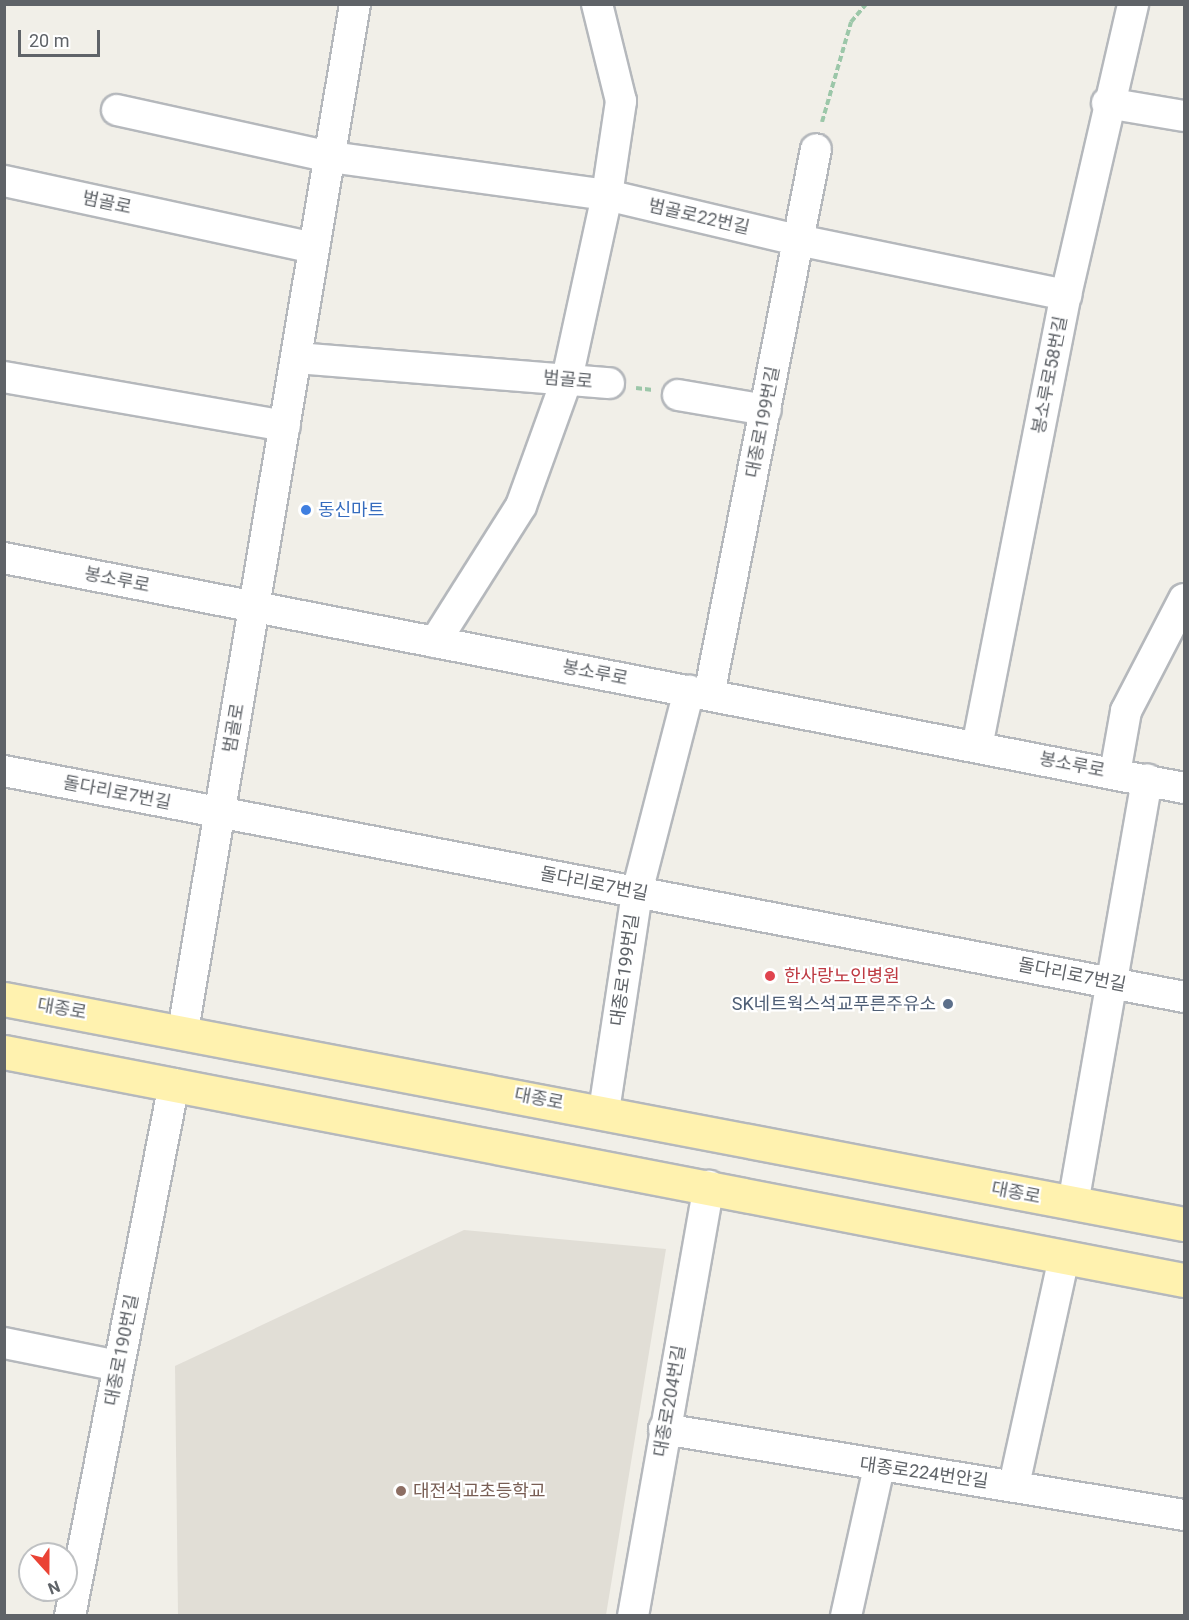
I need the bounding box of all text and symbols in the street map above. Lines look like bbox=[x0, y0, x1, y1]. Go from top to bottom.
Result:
scale bar bbox=[21, 18, 104, 56]
text: 20 m bbox=[29, 30, 69, 51]
street label: 범골로 bbox=[80, 187, 134, 219]
street label: 범골로22번길 bbox=[646, 195, 752, 239]
street label: 봉소루로58번길 bbox=[1028, 314, 1072, 436]
street label: 대종로199번길 bbox=[742, 364, 784, 480]
street label: 범골로 bbox=[542, 367, 594, 393]
place label: 동신마트 bbox=[318, 499, 384, 521]
marker: 동신마트 bbox=[299, 503, 313, 517]
street label: 봉소루로 bbox=[82, 563, 152, 597]
street label: 봉소루로 bbox=[560, 656, 630, 690]
street label: 범골로 bbox=[219, 702, 249, 754]
street label: 봉소루로 bbox=[1037, 748, 1107, 782]
street label: 돌다리로7번길 bbox=[61, 772, 173, 814]
street label: 돌다리로7번길 bbox=[538, 863, 650, 905]
street label: 대종로199번길 bbox=[606, 912, 644, 1028]
street label: 돌다리로7번길 bbox=[1016, 954, 1128, 996]
place label: 한사랑노인병원 bbox=[784, 965, 900, 987]
marker: 한사랑노인병원 bbox=[761, 967, 779, 985]
place label: SK네트웍스석교푸른주유소 bbox=[732, 993, 936, 1015]
street label: 대종로 bbox=[36, 994, 88, 1024]
marker: SK네트웍스석교푸른주유소 bbox=[941, 997, 955, 1011]
street label: 대종로 bbox=[513, 1084, 565, 1114]
street label: 대종로 bbox=[990, 1178, 1042, 1208]
street label: 대종로190번길 bbox=[101, 1292, 143, 1408]
street label: 대종로204번길 bbox=[650, 1343, 690, 1459]
street label: 대종로224번안길 bbox=[858, 1453, 990, 1493]
place label: 대전석교초등학교 bbox=[413, 1480, 545, 1502]
marker: 대전석교초등학교 bbox=[394, 1484, 408, 1498]
north arrow bbox=[18, 1542, 78, 1602]
text: N bbox=[45, 1577, 63, 1598]

